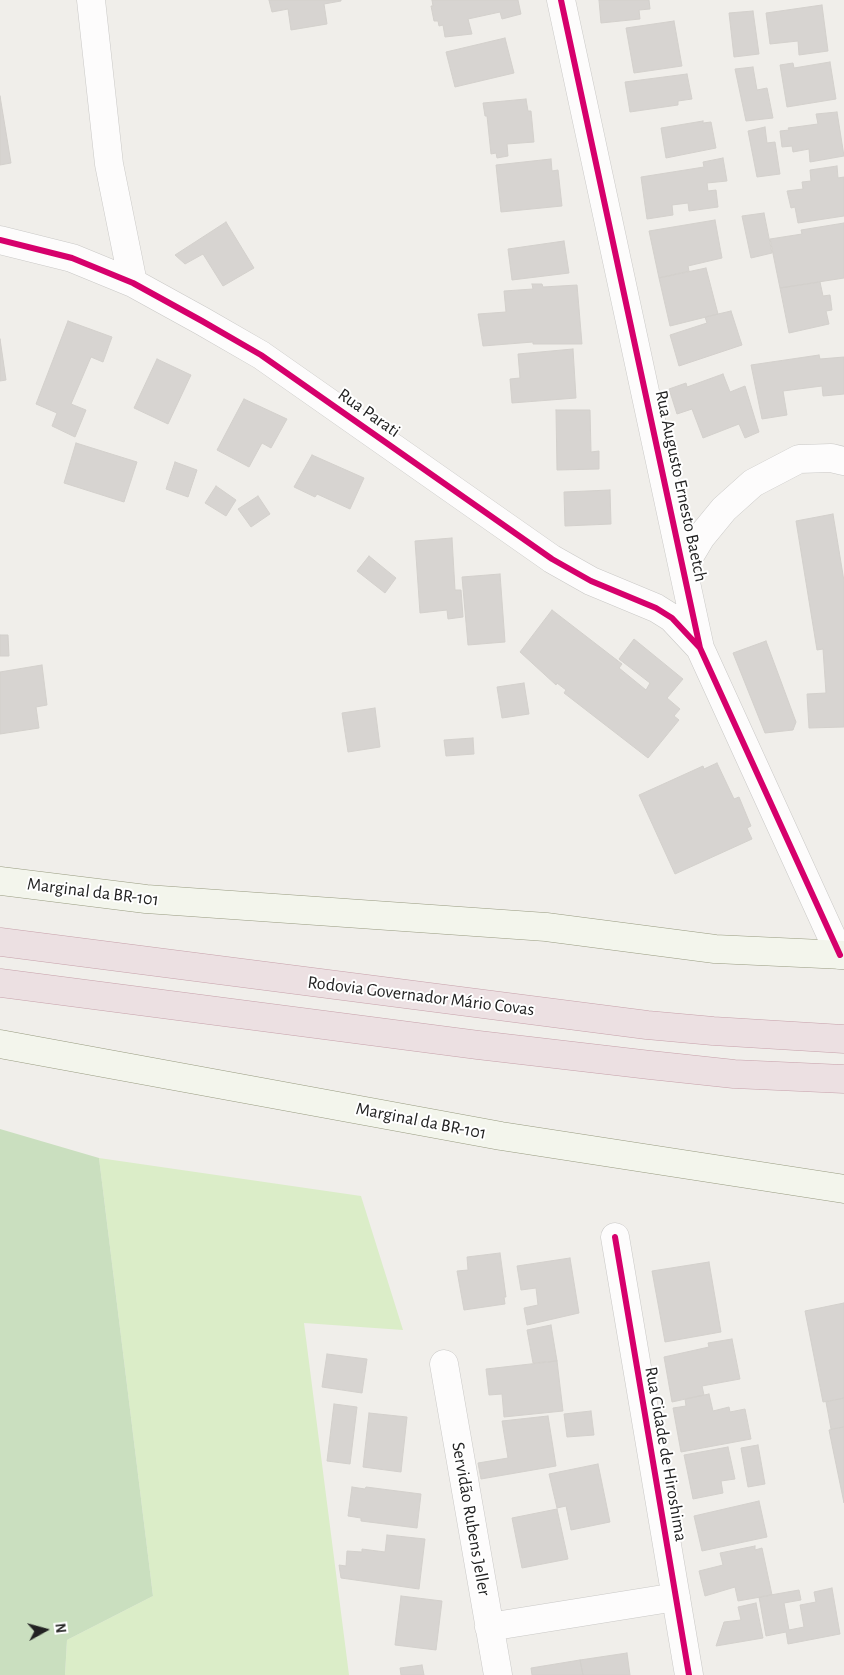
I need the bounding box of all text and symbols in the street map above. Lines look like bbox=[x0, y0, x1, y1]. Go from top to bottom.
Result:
street label: Rua Parati bbox=[334, 384, 404, 442]
street label: Rua Augusto Ernesto Baetch bbox=[650, 388, 712, 584]
street label: Marginal da BR-101 bbox=[26, 873, 160, 911]
street label: Rodovia Governador Mário Covas bbox=[306, 971, 536, 1021]
street label: Marginal da BR-101 bbox=[354, 1098, 488, 1144]
street label: Rua Cidade de Hiroshima bbox=[640, 1365, 692, 1543]
street label: Servidão Rubens Jeller bbox=[447, 1440, 495, 1598]
north arrow bbox=[20, 1605, 70, 1655]
text: N bbox=[52, 1622, 67, 1634]

